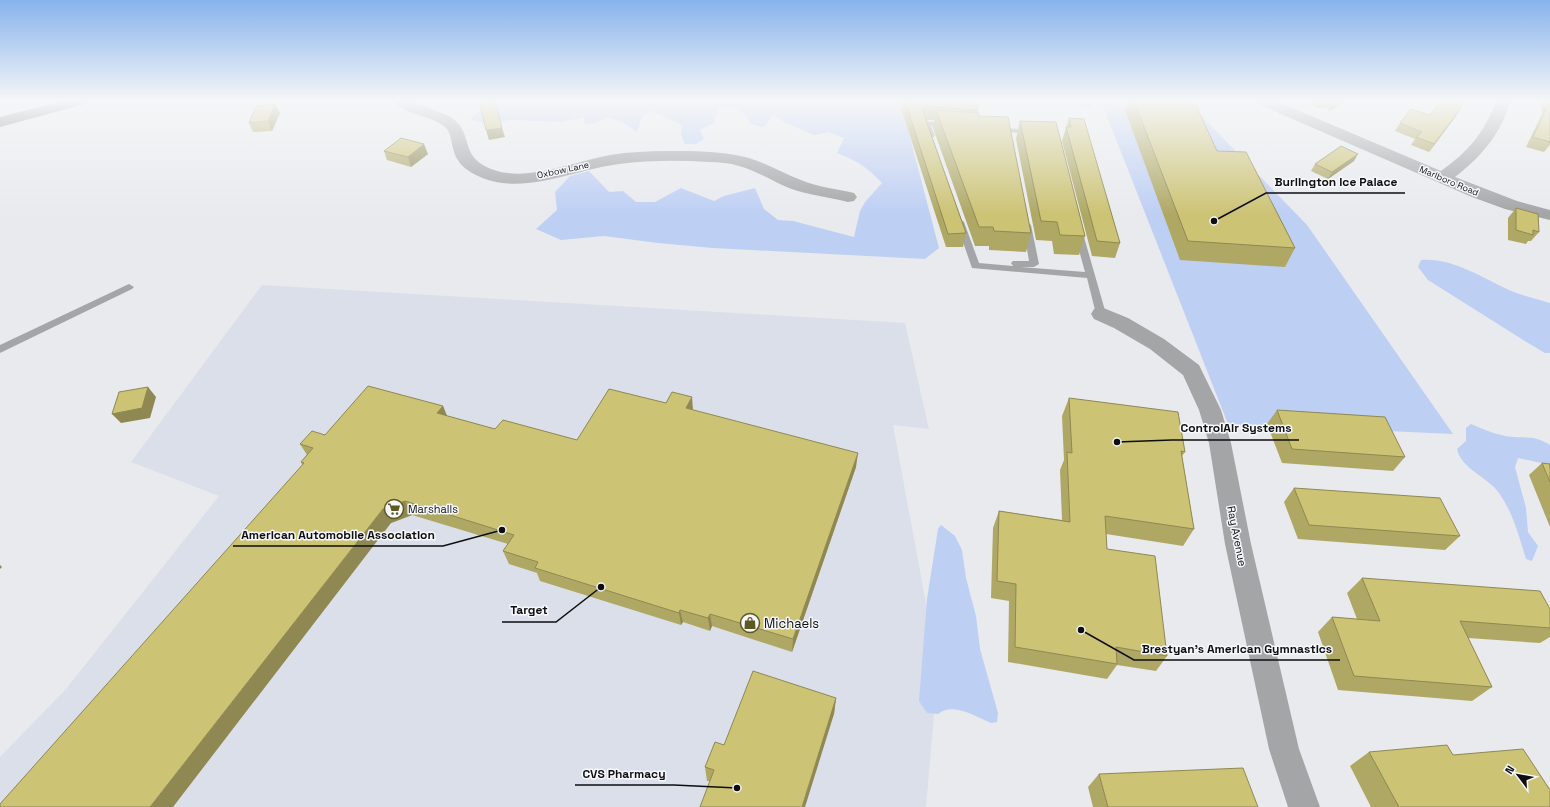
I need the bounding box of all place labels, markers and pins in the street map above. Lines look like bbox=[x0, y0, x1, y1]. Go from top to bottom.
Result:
callout: Burlington Ice Palace bbox=[1266, 169, 1405, 193]
callout: ControlAir Systems bbox=[1172, 416, 1299, 440]
supermarket icon: Marshalls bbox=[383, 498, 405, 520]
place label: Marshalls bbox=[408, 502, 458, 516]
callout: American Automobile Association bbox=[233, 522, 443, 546]
callout: Target bbox=[502, 598, 556, 622]
shop icon: Michaels bbox=[739, 612, 761, 634]
place label: Michaels bbox=[764, 615, 819, 632]
callout: Brestyan's American Gymnastics bbox=[1134, 636, 1340, 660]
callout: CVS Pharmacy bbox=[575, 761, 674, 785]

